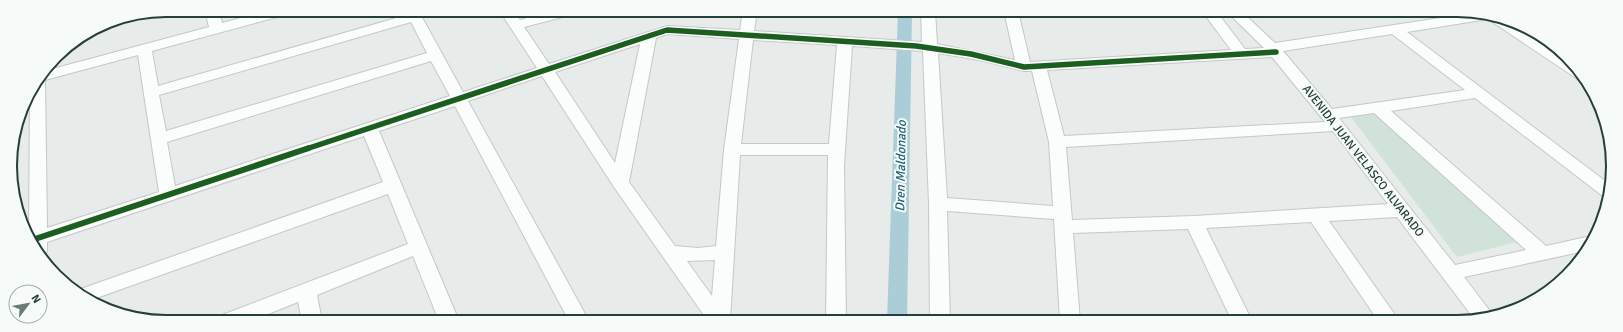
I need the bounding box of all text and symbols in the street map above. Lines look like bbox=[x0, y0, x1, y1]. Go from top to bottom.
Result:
street label: AVENIDA JUAN VELASCO ALVARADO bbox=[1299, 82, 1427, 240]
water label: Dren Maldonado bbox=[892, 119, 910, 212]
north arrow bbox=[8, 284, 48, 324]
text: N bbox=[29, 292, 44, 306]

